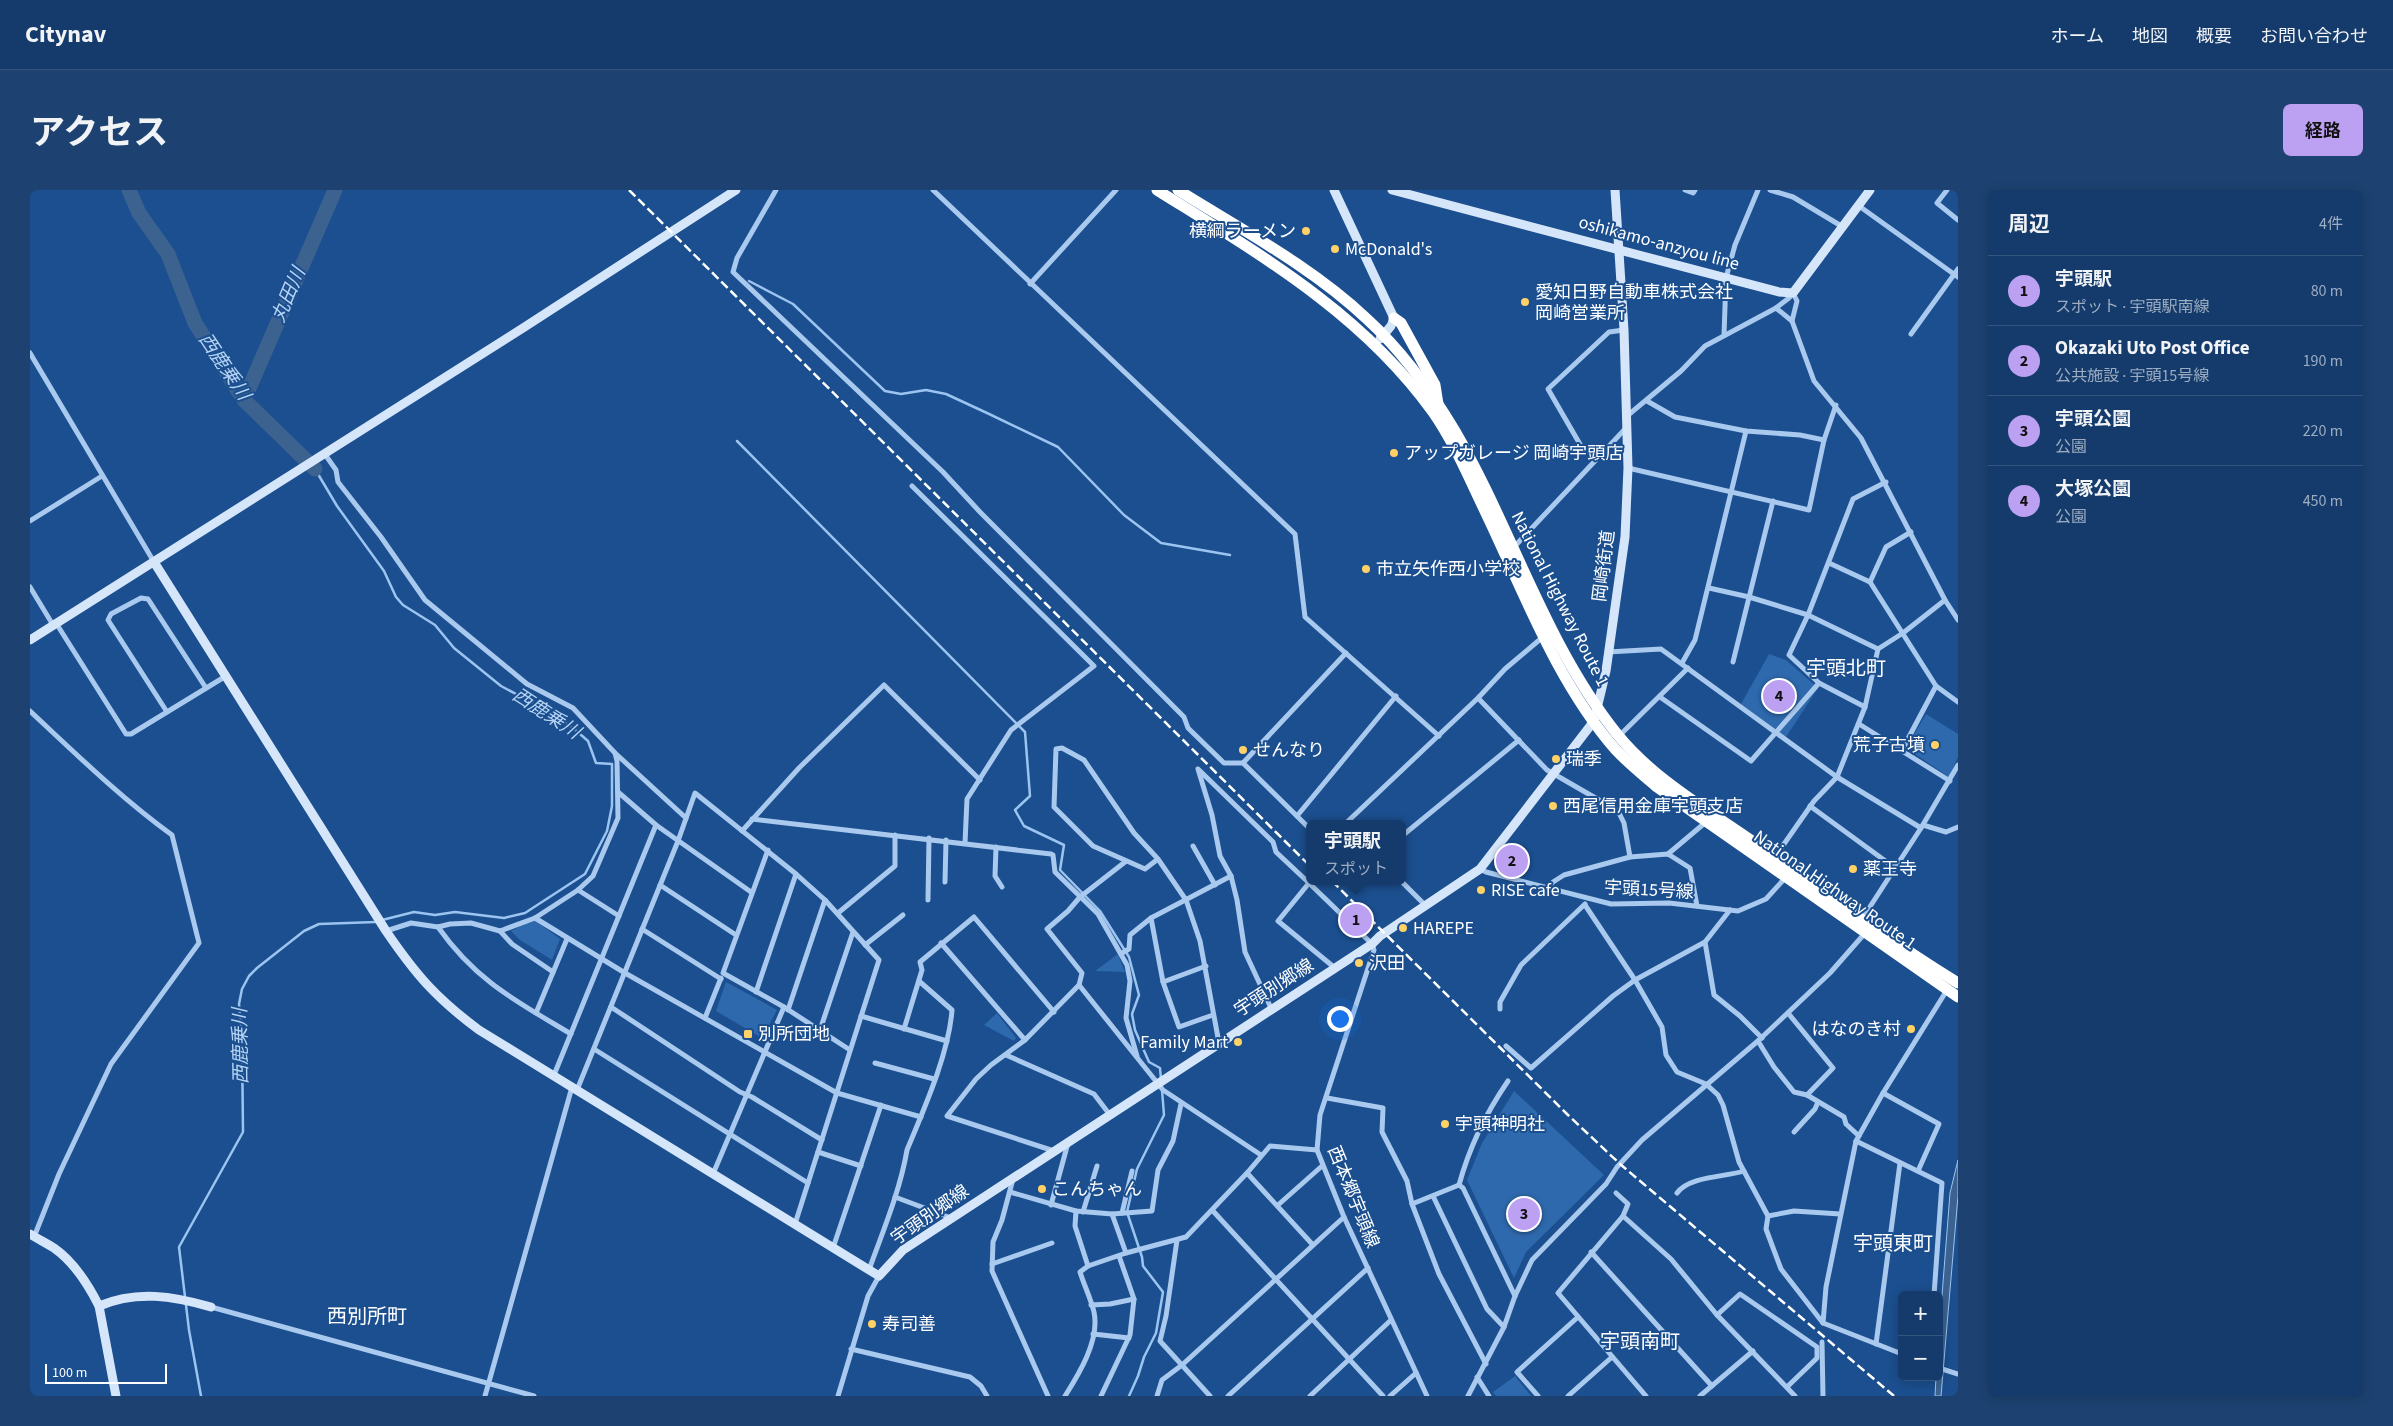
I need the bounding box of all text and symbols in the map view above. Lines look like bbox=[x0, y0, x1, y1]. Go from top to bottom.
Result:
text: Citynav bbox=[25, 17, 106, 52]
text: ホーム bbox=[2051, 24, 2104, 49]
text: 地図 bbox=[2132, 24, 2168, 49]
text: 概要 bbox=[2196, 24, 2232, 49]
text: お問い合わせ bbox=[2260, 24, 2368, 49]
button: 経路 bbox=[2283, 104, 2363, 156]
text: アクセス bbox=[30, 108, 168, 158]
text: 周辺 bbox=[2008, 209, 2050, 239]
street label: oshikamo-anzyou line bbox=[1576, 210, 1742, 277]
text: 4件 bbox=[2319, 213, 2343, 235]
place label: 横綱ラーメン bbox=[1189, 219, 1296, 244]
marker: 横綱ラーメン bbox=[1300, 225, 1312, 237]
place label: McDonald's bbox=[1345, 237, 1432, 262]
marker: McDonald's bbox=[1329, 243, 1341, 255]
water label: 丸田川 bbox=[265, 262, 313, 327]
text: 宇頭駅 bbox=[2055, 266, 2112, 293]
place label: 愛知日野自動車株式会社 岡崎営業所 bbox=[1535, 280, 1733, 326]
text: 1 bbox=[2020, 280, 2028, 302]
text: 80 m bbox=[2311, 280, 2343, 302]
marker: 愛知日野自動車株式会社 岡崎営業所 bbox=[1519, 296, 1531, 308]
text: スポット · 宇頭駅南線 bbox=[2055, 296, 2209, 318]
water label: 西鹿乗川 bbox=[192, 328, 258, 408]
text: Okazaki Uto Post Office bbox=[2055, 335, 2250, 362]
text: 2 bbox=[2020, 350, 2028, 372]
text: 190 m bbox=[2303, 350, 2343, 372]
text: 公共施設 · 宇頭15号線 bbox=[2055, 365, 2209, 387]
text: 宇頭公園 bbox=[2055, 406, 2131, 433]
text: 3 bbox=[2020, 420, 2028, 442]
text: 220 m bbox=[2303, 420, 2343, 442]
text: 公園 bbox=[2055, 436, 2087, 458]
place label: アップガレージ 岡崎宇頭店 bbox=[1404, 441, 1623, 466]
marker: アップガレージ 岡崎宇頭店 bbox=[1388, 447, 1400, 459]
text: 大塚公園 bbox=[2055, 476, 2131, 503]
text: 4 bbox=[2020, 490, 2028, 512]
text: 450 m bbox=[2303, 490, 2343, 512]
text: 公園 bbox=[2055, 506, 2087, 528]
street label: National Highway Route 1 bbox=[1505, 507, 1615, 691]
street label: 岡崎街道 bbox=[1587, 529, 1621, 603]
place label: 市立矢作西小学校 bbox=[1376, 557, 1520, 582]
marker: 市立矢作西小学校 bbox=[1360, 563, 1372, 575]
district label: 宇頭北町 bbox=[1806, 655, 1886, 683]
pin: 4 bbox=[1763, 677, 1795, 715]
water label: 西鹿乗川 bbox=[507, 682, 587, 747]
place label: 荒子古墳 bbox=[1853, 733, 1925, 758]
place label: せんなり bbox=[1253, 738, 1325, 763]
marker: 荒子古墳 bbox=[1929, 739, 1941, 751]
marker: せんなり bbox=[1237, 744, 1249, 756]
place label: 瑞季 bbox=[1566, 747, 1602, 772]
marker: 瑞季 bbox=[1550, 753, 1562, 765]
place label: 西尾信用金庫宇頭支店 bbox=[1563, 794, 1743, 819]
marker: 西尾信用金庫宇頭支店 bbox=[1547, 800, 1559, 812]
popup bbox=[1306, 820, 1406, 885]
street label: National Highway Route 1 bbox=[1749, 824, 1921, 956]
text: 宇頭駅 bbox=[1324, 828, 1381, 855]
pin: 2 bbox=[1496, 842, 1528, 880]
place label: 薬王寺 bbox=[1863, 857, 1917, 882]
text: スポット bbox=[1324, 858, 1388, 880]
marker: 薬王寺 bbox=[1847, 863, 1859, 875]
street label: 宇頭15号線 bbox=[1603, 875, 1695, 905]
place label: RISE cafe bbox=[1491, 878, 1560, 903]
marker: RISE cafe bbox=[1475, 884, 1487, 896]
pin: 1 bbox=[1340, 901, 1372, 939]
place label: HAREPE bbox=[1413, 916, 1474, 941]
marker: HAREPE bbox=[1397, 922, 1409, 934]
place label: 沢田 bbox=[1369, 951, 1405, 976]
street label: 宇頭別郷線 bbox=[1229, 953, 1319, 1023]
marker: 沢田 bbox=[1353, 957, 1365, 969]
water label: 西鹿乗川 bbox=[227, 1006, 255, 1084]
your location bbox=[1327, 1006, 1353, 1032]
place label: はなのき村 bbox=[1812, 1017, 1901, 1042]
place label: 別所団地 bbox=[758, 1022, 830, 1047]
marker: はなのき村 bbox=[1905, 1023, 1917, 1035]
marker: 別所団地 bbox=[742, 1028, 754, 1040]
place label: Family Mart bbox=[1140, 1030, 1228, 1055]
marker: Family Mart bbox=[1232, 1036, 1244, 1048]
place label: 宇頭神明社 bbox=[1455, 1112, 1545, 1137]
marker: 宇頭神明社 bbox=[1439, 1118, 1451, 1130]
street label: 西本郷宇頭線 bbox=[1321, 1142, 1385, 1252]
place label: こんちゃん bbox=[1052, 1177, 1142, 1202]
street label: 宇頭別郷線 bbox=[886, 1179, 974, 1251]
marker: こんちゃん bbox=[1036, 1183, 1048, 1195]
pin: 3 bbox=[1508, 1195, 1540, 1233]
district label: 宇頭東町 bbox=[1853, 1230, 1933, 1258]
map controls bbox=[1898, 1291, 1943, 1381]
button: + bbox=[1898, 1291, 1943, 1336]
district label: 西別所町 bbox=[327, 1303, 407, 1331]
place label: 寿司善 bbox=[882, 1312, 936, 1337]
marker: 寿司善 bbox=[866, 1318, 878, 1330]
district label: 宇頭南町 bbox=[1600, 1328, 1680, 1356]
button: − bbox=[1898, 1336, 1943, 1381]
scale bar bbox=[45, 1361, 168, 1384]
text: 100 m bbox=[52, 1363, 87, 1383]

